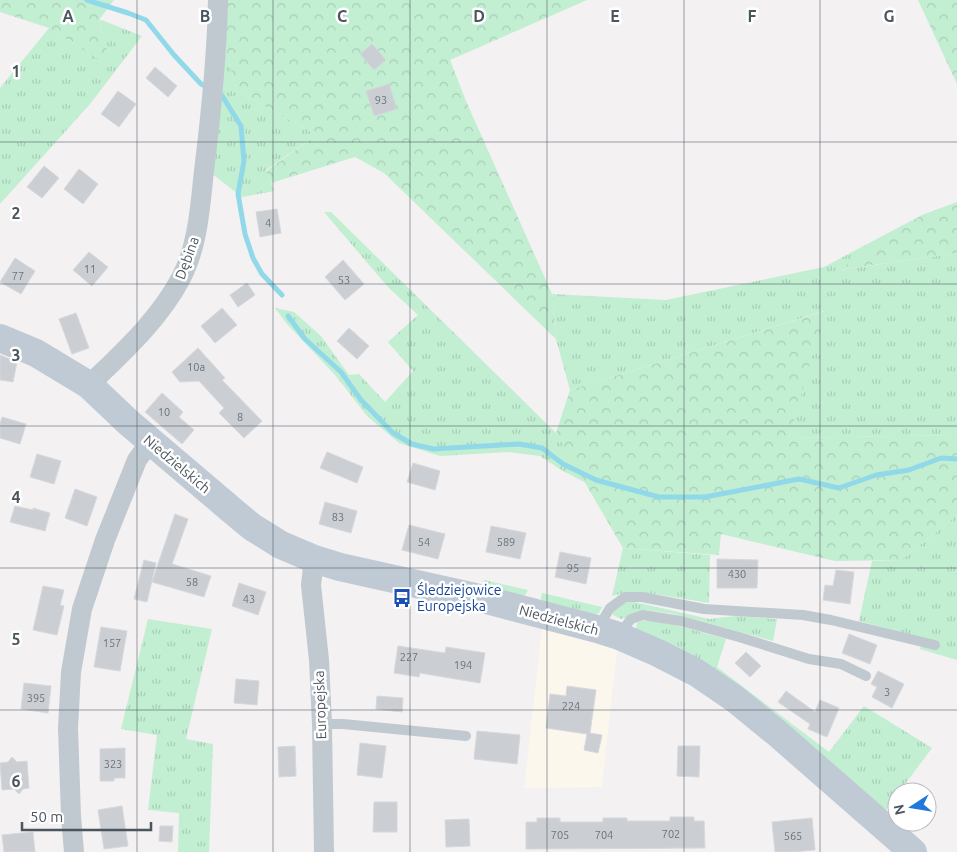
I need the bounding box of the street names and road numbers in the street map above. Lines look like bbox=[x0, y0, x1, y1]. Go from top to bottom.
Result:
street label: Dębina bbox=[172, 234, 202, 282]
street label: Niedzielskich bbox=[141, 432, 213, 496]
street label: Niedzielskich bbox=[518, 602, 600, 638]
street label: Europejska bbox=[311, 670, 329, 740]

